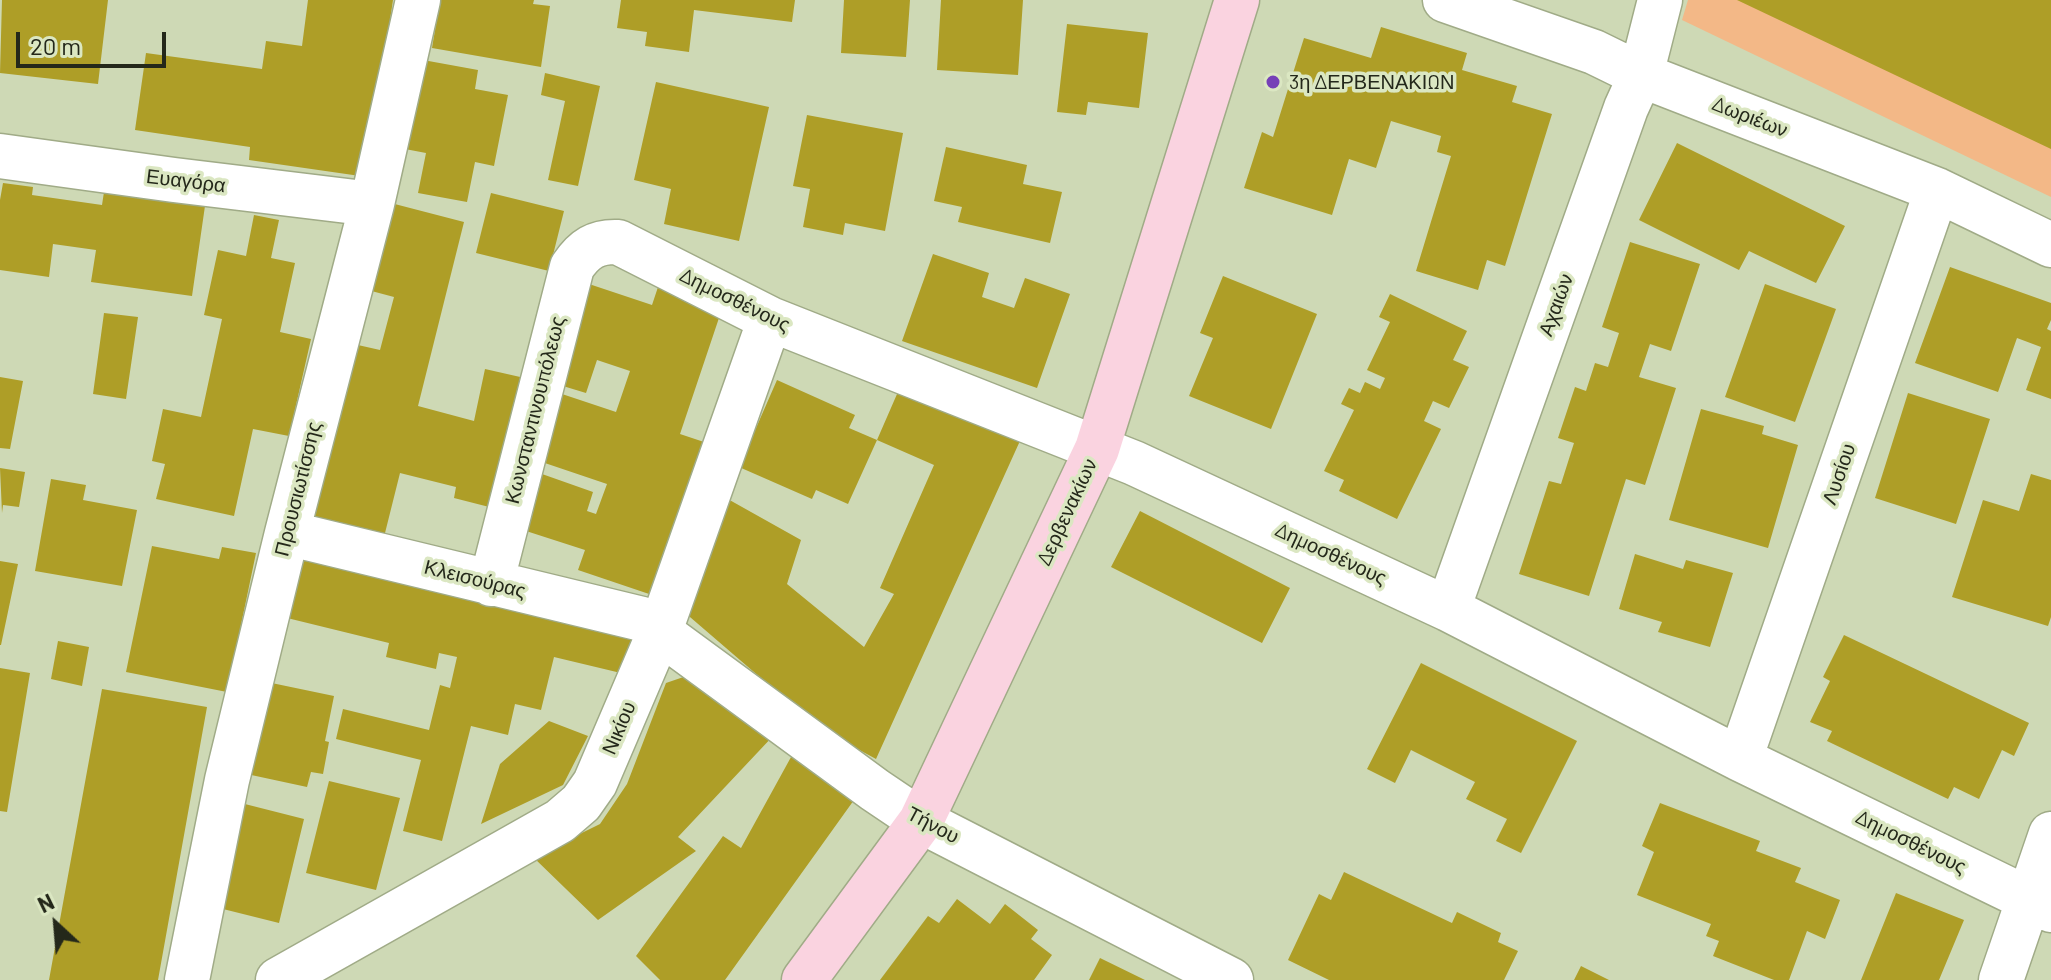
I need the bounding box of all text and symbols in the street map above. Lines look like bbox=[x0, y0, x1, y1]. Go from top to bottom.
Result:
scale bar bbox=[20, 16, 170, 66]
text: 20 m bbox=[30, 31, 81, 60]
place label: 3η ΔΕΡΒΕΝΑΚΙΩΝ bbox=[1289, 70, 1454, 94]
marker: 3η ΔΕΡΒΕΝΑΚΙΩΝ bbox=[1264, 73, 1282, 91]
street label: Δωριέων bbox=[1709, 92, 1791, 142]
street label: Ευαγόρα bbox=[145, 164, 227, 198]
street label: Δημοσθένους bbox=[676, 263, 794, 337]
street label: Αχαιών bbox=[1534, 271, 1578, 339]
street label: Κωνσταντινουπόλεως bbox=[500, 314, 570, 506]
street label: Προυσιωτίσσης bbox=[270, 419, 326, 559]
street label: Λυσίου bbox=[1817, 440, 1861, 508]
street label: Δερβενακίων bbox=[1032, 455, 1102, 569]
street label: Δημοσθένους bbox=[1272, 518, 1390, 590]
street label: Κλεισούρας bbox=[422, 555, 528, 603]
street label: Νικίου bbox=[597, 698, 641, 758]
street label: Τήνου bbox=[903, 801, 963, 849]
street label: Δημοσθένους bbox=[1852, 805, 1970, 879]
north arrow bbox=[16, 884, 96, 964]
text: N bbox=[33, 888, 58, 917]

